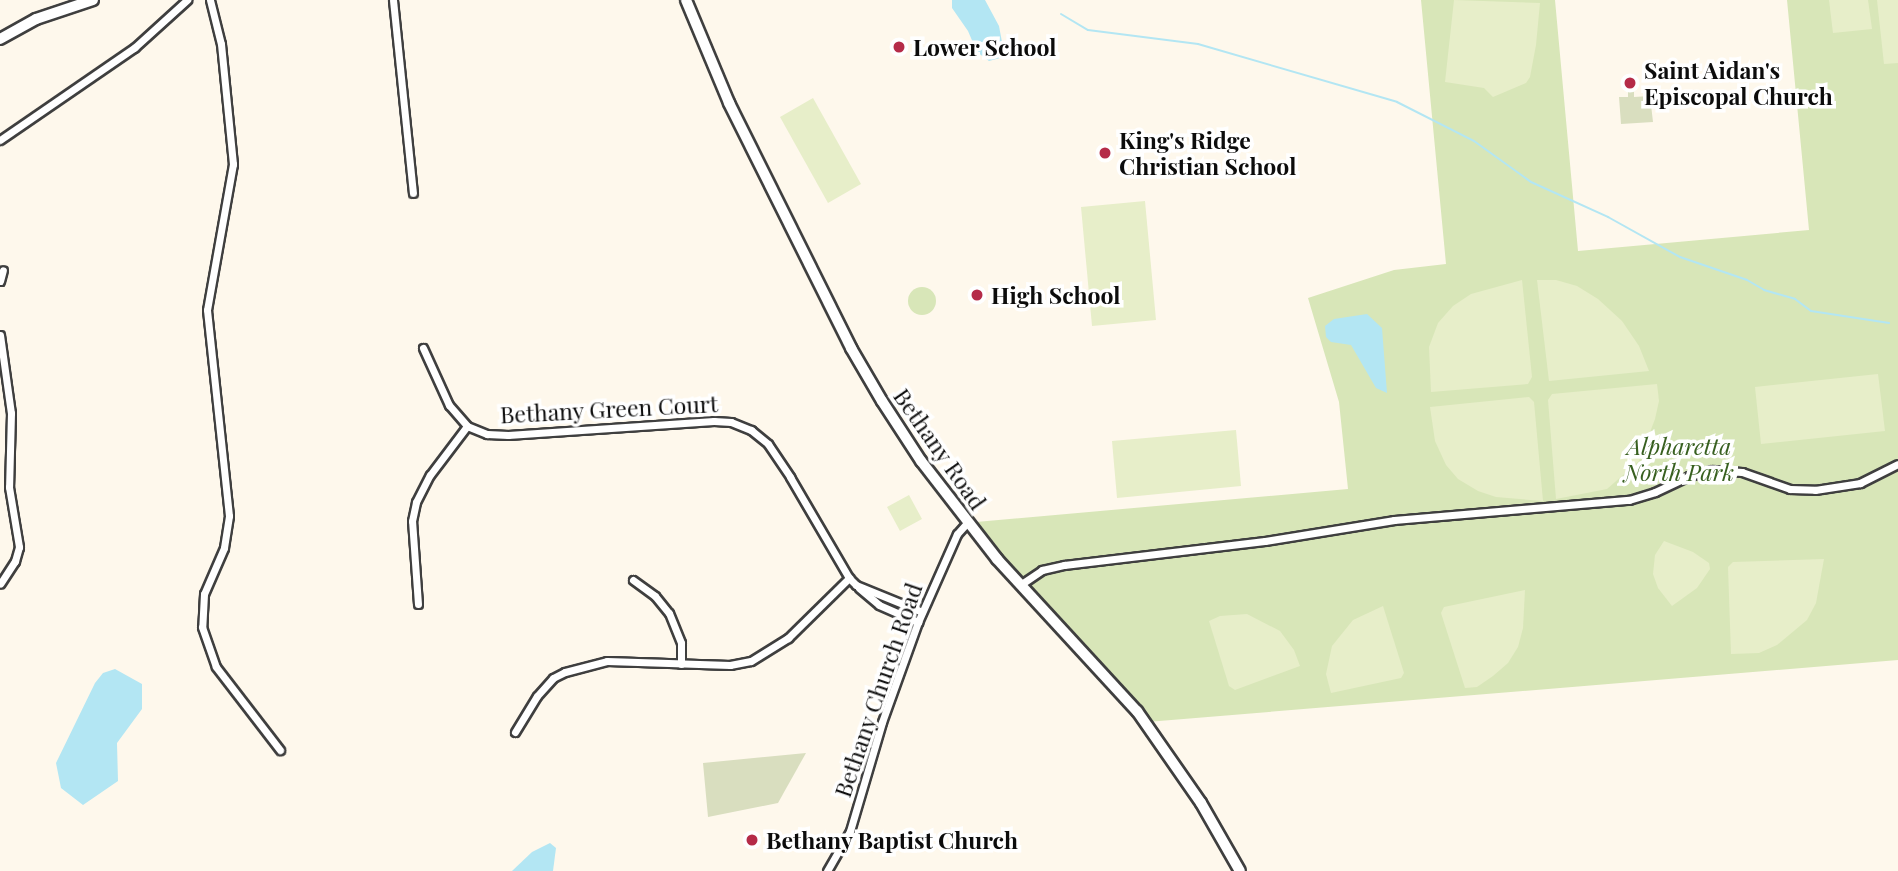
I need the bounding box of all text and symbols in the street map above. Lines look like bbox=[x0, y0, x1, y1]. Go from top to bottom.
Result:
place label: Lower School bbox=[913, 33, 1057, 61]
marker: Lower School bbox=[891, 39, 907, 55]
place label: Saint Aidan's Episcopal Church bbox=[1644, 56, 1833, 110]
marker: Saint Aidan's Episcopal Church bbox=[1622, 75, 1638, 91]
place label: King's Ridge Christian School bbox=[1119, 126, 1296, 180]
marker: King's Ridge Christian School bbox=[1097, 145, 1113, 161]
place label: High School bbox=[991, 281, 1120, 309]
marker: High School bbox=[969, 287, 985, 303]
street label: Bethany Road bbox=[888, 383, 992, 515]
street label: Bethany Green Court bbox=[499, 389, 719, 429]
park label: Alpharetta North Park bbox=[1624, 432, 1734, 486]
street label: Bethany Church Road bbox=[828, 579, 928, 801]
place label: Bethany Baptist Church bbox=[766, 826, 1019, 854]
marker: Bethany Baptist Church bbox=[744, 832, 760, 848]

